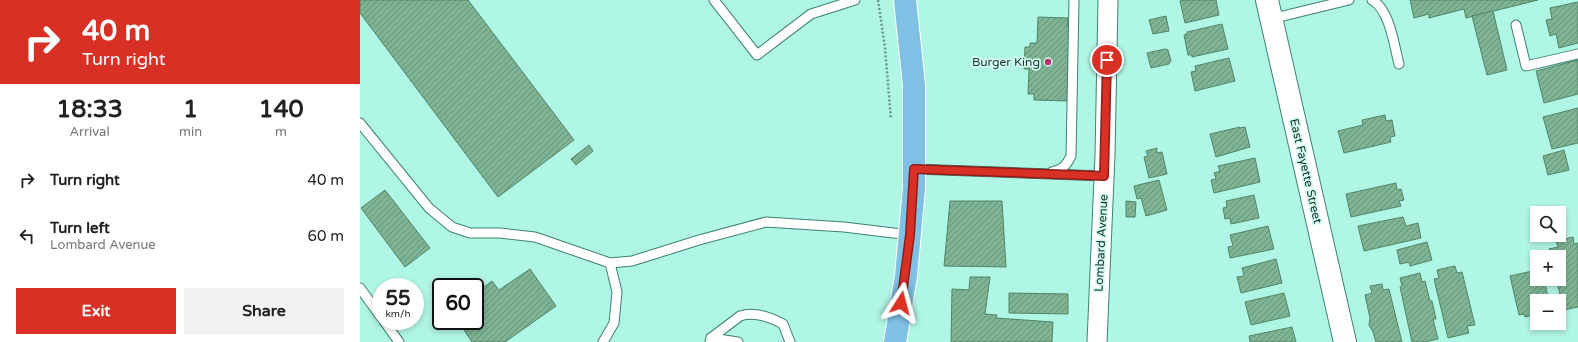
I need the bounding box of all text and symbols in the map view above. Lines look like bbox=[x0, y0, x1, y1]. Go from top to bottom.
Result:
text: 40 m bbox=[82, 14, 150, 48]
icon: right bbox=[16, 16, 68, 68]
pin bbox=[1090, 43, 1124, 77]
text: Turn right bbox=[82, 48, 166, 70]
icon: arrive bbox=[1096, 49, 1118, 71]
place label: Burger King bbox=[972, 55, 1040, 69]
marker: Burger King bbox=[1043, 57, 1053, 67]
text: 18:33 bbox=[56, 95, 123, 124]
text: 1 bbox=[183, 95, 198, 124]
text: 140 bbox=[258, 95, 304, 124]
street label: East Fayette Street bbox=[1287, 117, 1325, 225]
text: Arrival bbox=[69, 124, 110, 140]
text: min bbox=[179, 124, 202, 140]
text: m bbox=[275, 124, 287, 140]
icon: right bbox=[16, 169, 38, 191]
text: Turn right bbox=[50, 171, 120, 189]
text: 40 m bbox=[307, 171, 344, 189]
street label: Lombard Avenue bbox=[1091, 194, 1111, 292]
map controls bbox=[1530, 206, 1566, 330]
button: search bbox=[1530, 206, 1566, 242]
text: Turn left bbox=[50, 219, 110, 237]
icon: left bbox=[16, 225, 38, 247]
text: 60 m bbox=[307, 227, 344, 245]
text: Lombard Avenue bbox=[50, 237, 156, 253]
button: + bbox=[1530, 250, 1566, 286]
speed limit sign: 60 bbox=[432, 278, 484, 330]
position arrow bbox=[880, 282, 922, 324]
text: 55 bbox=[385, 287, 411, 311]
button: Exit bbox=[16, 288, 176, 334]
button: Share bbox=[184, 288, 344, 334]
button: − bbox=[1530, 294, 1566, 330]
text: km/h bbox=[385, 308, 411, 320]

